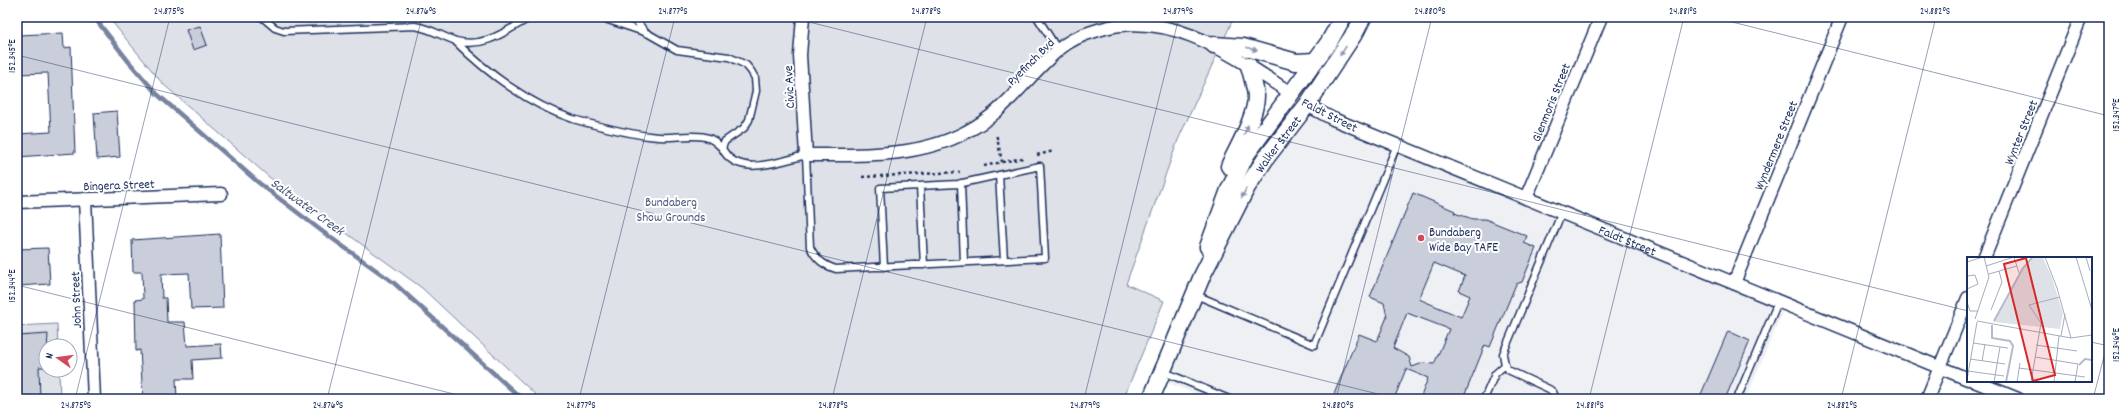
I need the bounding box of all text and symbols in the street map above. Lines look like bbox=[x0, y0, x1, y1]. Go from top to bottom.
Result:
text: 24.875°S bbox=[154, 5, 184, 19]
text: 24.876°S bbox=[406, 5, 436, 19]
text: 24.877°S bbox=[658, 5, 688, 19]
text: 24.878°S bbox=[911, 5, 941, 19]
text: 24.879°S bbox=[1163, 5, 1193, 19]
text: 24.880°S bbox=[1414, 5, 1446, 19]
text: 24.881°S bbox=[1669, 5, 1697, 19]
text: 24.882°S bbox=[1920, 5, 1950, 19]
street label: Pyefinch Bvd bbox=[1004, 35, 1060, 91]
text: 152.345°E bbox=[6, 39, 20, 73]
one-way arrow bbox=[1339, 45, 1347, 56]
one-way arrow bbox=[1246, 46, 1258, 52]
street label: Glenmoris Street bbox=[1528, 61, 1577, 145]
street label: Civic Ave bbox=[780, 65, 801, 109]
street label: Faldt Street bbox=[1298, 94, 1360, 139]
street label: Wynter Street bbox=[2001, 97, 2044, 168]
street label: Wyndermere Street bbox=[1751, 98, 1804, 194]
text: 152.347°E bbox=[2110, 98, 2124, 132]
street label: Walker Street bbox=[1252, 112, 1307, 177]
one-way arrow bbox=[1243, 123, 1249, 135]
water label: Saltwater Creek bbox=[266, 174, 349, 242]
street label: Bingera Street bbox=[83, 176, 155, 197]
one-way arrow bbox=[1241, 188, 1247, 199]
park label: Bundaberg Show Grounds bbox=[636, 194, 706, 228]
street label: Faldt Street bbox=[1595, 222, 1659, 262]
place label: Bundaberg Wide Bay TAFE bbox=[1429, 224, 1498, 258]
marker: Bundaberg Wide Bay TAFE bbox=[1416, 233, 1426, 243]
inset map bbox=[1967, 257, 2092, 382]
text: 152.344°E bbox=[6, 269, 20, 303]
street label: John Street bbox=[67, 271, 88, 329]
text: 152.346°E bbox=[2110, 327, 2124, 362]
north arrow bbox=[38, 338, 78, 378]
text: N bbox=[42, 351, 59, 361]
text: 24.875°S bbox=[61, 399, 91, 413]
text: 24.876°S bbox=[313, 399, 343, 413]
text: 24.877°S bbox=[566, 399, 596, 413]
text: 24.878°S bbox=[818, 399, 848, 413]
text: 24.879°S bbox=[1070, 399, 1100, 413]
text: 24.880°S bbox=[1322, 399, 1354, 413]
text: 24.881°S bbox=[1576, 399, 1604, 413]
text: 24.882°S bbox=[1827, 399, 1857, 413]

